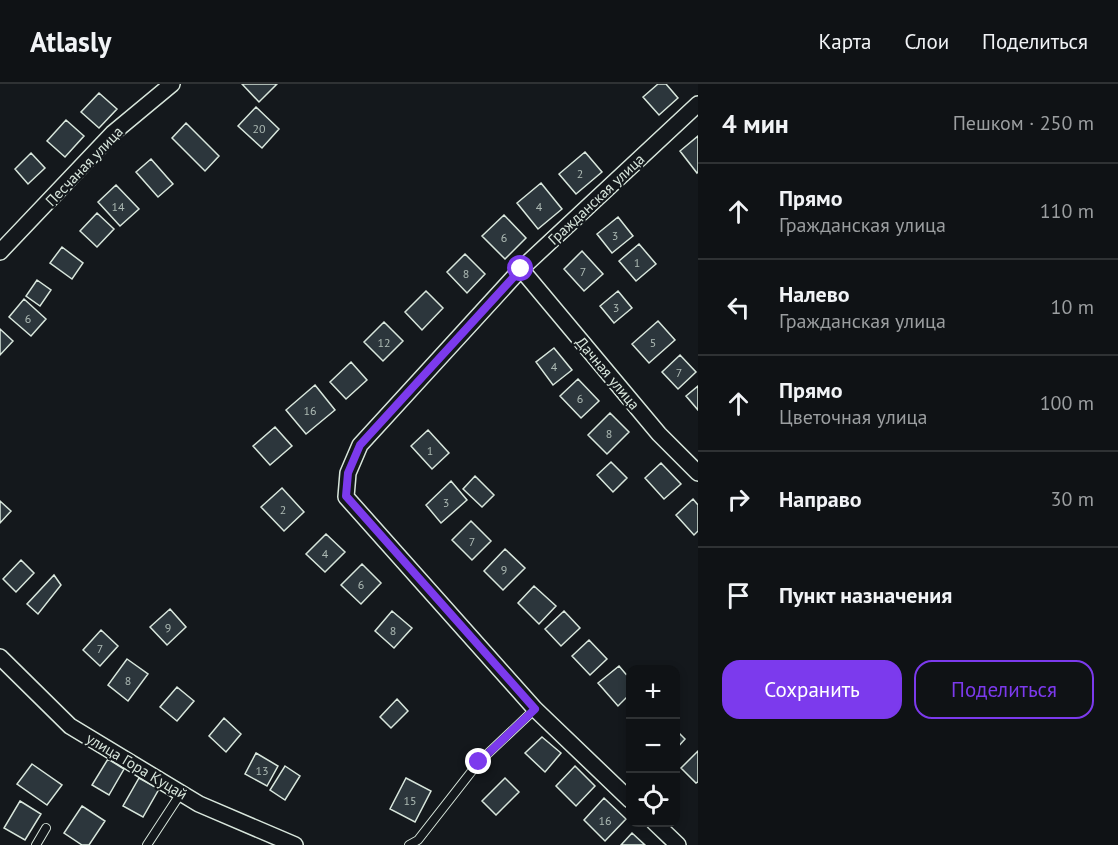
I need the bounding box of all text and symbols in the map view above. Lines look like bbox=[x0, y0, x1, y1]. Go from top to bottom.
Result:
text: Atlasly bbox=[30, 23, 112, 60]
text: Карта bbox=[818, 28, 871, 55]
text: Слои bbox=[904, 28, 949, 55]
text: Поделиться bbox=[982, 28, 1088, 55]
text: 4 мин bbox=[722, 107, 789, 140]
text: Пешком · 250 m bbox=[953, 110, 1094, 136]
house number: 20 bbox=[252, 121, 266, 136]
street label: Песчаная улица bbox=[41, 122, 127, 210]
street label: Гражданская улица bbox=[544, 149, 648, 249]
house number: 2 bbox=[577, 166, 583, 181]
text: Прямо bbox=[779, 184, 842, 212]
icon: ahead bbox=[722, 195, 755, 228]
text: 110 m bbox=[1040, 198, 1094, 224]
house number: 14 bbox=[111, 199, 125, 214]
house number: 4 bbox=[536, 199, 543, 214]
text: Гражданская улица bbox=[779, 212, 946, 238]
house number: 3 bbox=[612, 228, 618, 243]
house number: 6 bbox=[501, 230, 507, 245]
route start bbox=[507, 255, 533, 281]
house number: 1 bbox=[634, 255, 640, 270]
house number: 7 bbox=[580, 264, 586, 279]
house number: 8 bbox=[463, 266, 469, 281]
text: Налево bbox=[779, 280, 850, 308]
icon: left bbox=[722, 291, 755, 324]
text: 10 m bbox=[1051, 294, 1094, 320]
house number: 3 bbox=[613, 300, 619, 315]
text: Гражданская улица bbox=[779, 308, 946, 334]
house number: 6 bbox=[25, 311, 31, 326]
street label: Дачная улица bbox=[572, 333, 644, 413]
house number: 12 bbox=[377, 335, 391, 350]
house number: 5 bbox=[650, 335, 656, 350]
house number: 4 bbox=[551, 359, 558, 374]
house number: 7 bbox=[676, 365, 682, 380]
text: Прямо bbox=[779, 376, 842, 404]
icon: ahead bbox=[722, 387, 755, 420]
text: 100 m bbox=[1040, 390, 1094, 416]
house number: 6 bbox=[577, 391, 583, 406]
house number: 16 bbox=[303, 403, 317, 418]
text: Цветочная улица bbox=[779, 404, 928, 430]
house number: 8 bbox=[606, 426, 612, 441]
house number: 1 bbox=[427, 443, 433, 458]
icon: right bbox=[722, 483, 755, 516]
text: Направо bbox=[779, 485, 862, 513]
text: 30 m bbox=[1051, 486, 1094, 512]
house number: 3 bbox=[443, 495, 449, 510]
house number: 2 bbox=[280, 502, 286, 517]
house number: 7 bbox=[469, 534, 475, 549]
house number: 4 bbox=[322, 546, 329, 561]
house number: 9 bbox=[501, 562, 507, 577]
house number: 6 bbox=[358, 577, 364, 592]
icon: arrive bbox=[722, 579, 755, 612]
text: Пункт назначения bbox=[779, 581, 952, 609]
house number: 9 bbox=[165, 620, 171, 635]
house number: 8 bbox=[390, 623, 396, 638]
house number: 7 bbox=[97, 641, 103, 656]
button: Сохранить bbox=[722, 660, 902, 719]
button: Поделиться bbox=[914, 660, 1094, 719]
map controls bbox=[626, 665, 680, 827]
button: + bbox=[626, 665, 680, 719]
house number: 8 bbox=[125, 673, 131, 688]
button: − bbox=[626, 719, 680, 773]
street label: улица Гора Куцай bbox=[83, 728, 191, 804]
route end bbox=[465, 748, 491, 774]
house number: 13 bbox=[255, 763, 269, 778]
button: locate bbox=[626, 773, 680, 827]
house number: 15 bbox=[403, 793, 417, 808]
house number: 16 bbox=[598, 813, 612, 828]

